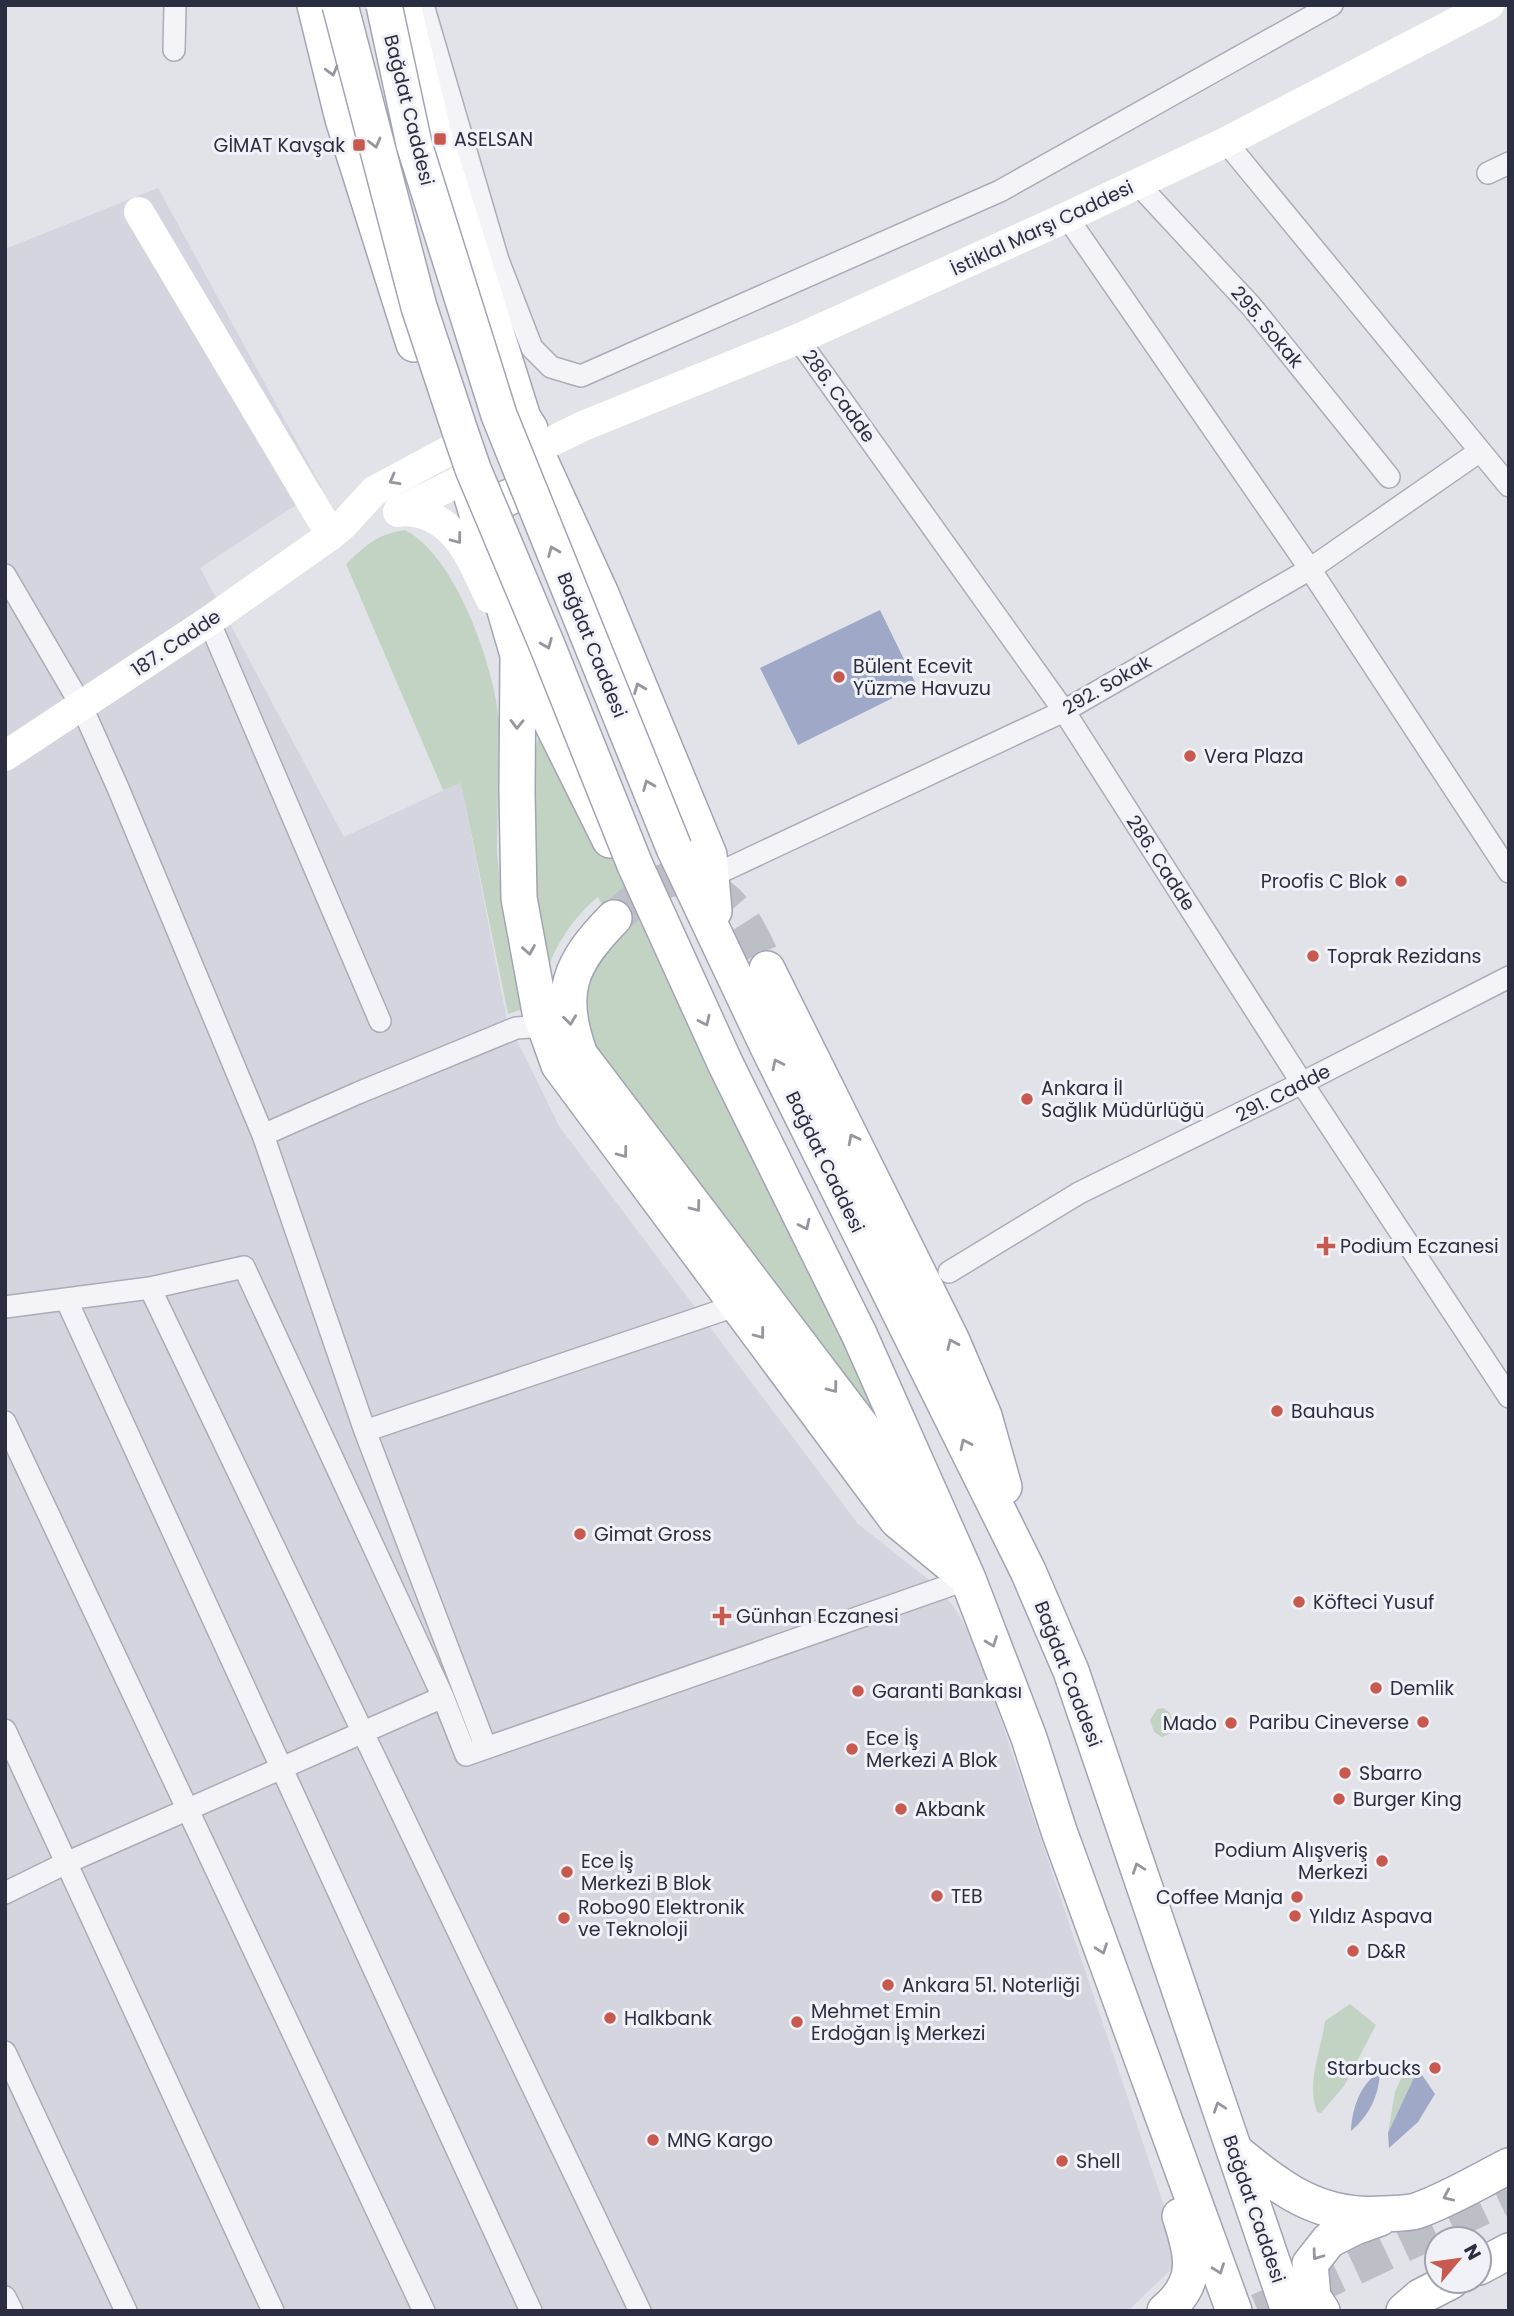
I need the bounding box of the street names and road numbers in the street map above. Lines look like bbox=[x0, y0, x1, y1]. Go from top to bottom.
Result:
street label: Bağdat Caddesi bbox=[377, 32, 441, 188]
street label: İstiklal Marşı Caddesi bbox=[946, 174, 1138, 282]
street label: 295. Sokak bbox=[1225, 280, 1309, 374]
street label: 286. Cadde bbox=[796, 344, 882, 448]
street label: Bağdat Caddesi bbox=[551, 568, 633, 722]
street label: 187. Cadde bbox=[126, 603, 226, 683]
street label: 292. Sokak bbox=[1058, 649, 1157, 721]
street label: 286. Cadde bbox=[1120, 810, 1202, 916]
street label: 291. Cadde bbox=[1231, 1058, 1335, 1128]
street label: Bağdat Caddesi bbox=[779, 1087, 871, 1237]
street label: Bağdat Caddesi bbox=[1028, 1597, 1108, 1751]
street label: Bağdat Caddesi bbox=[1216, 2132, 1292, 2286]

